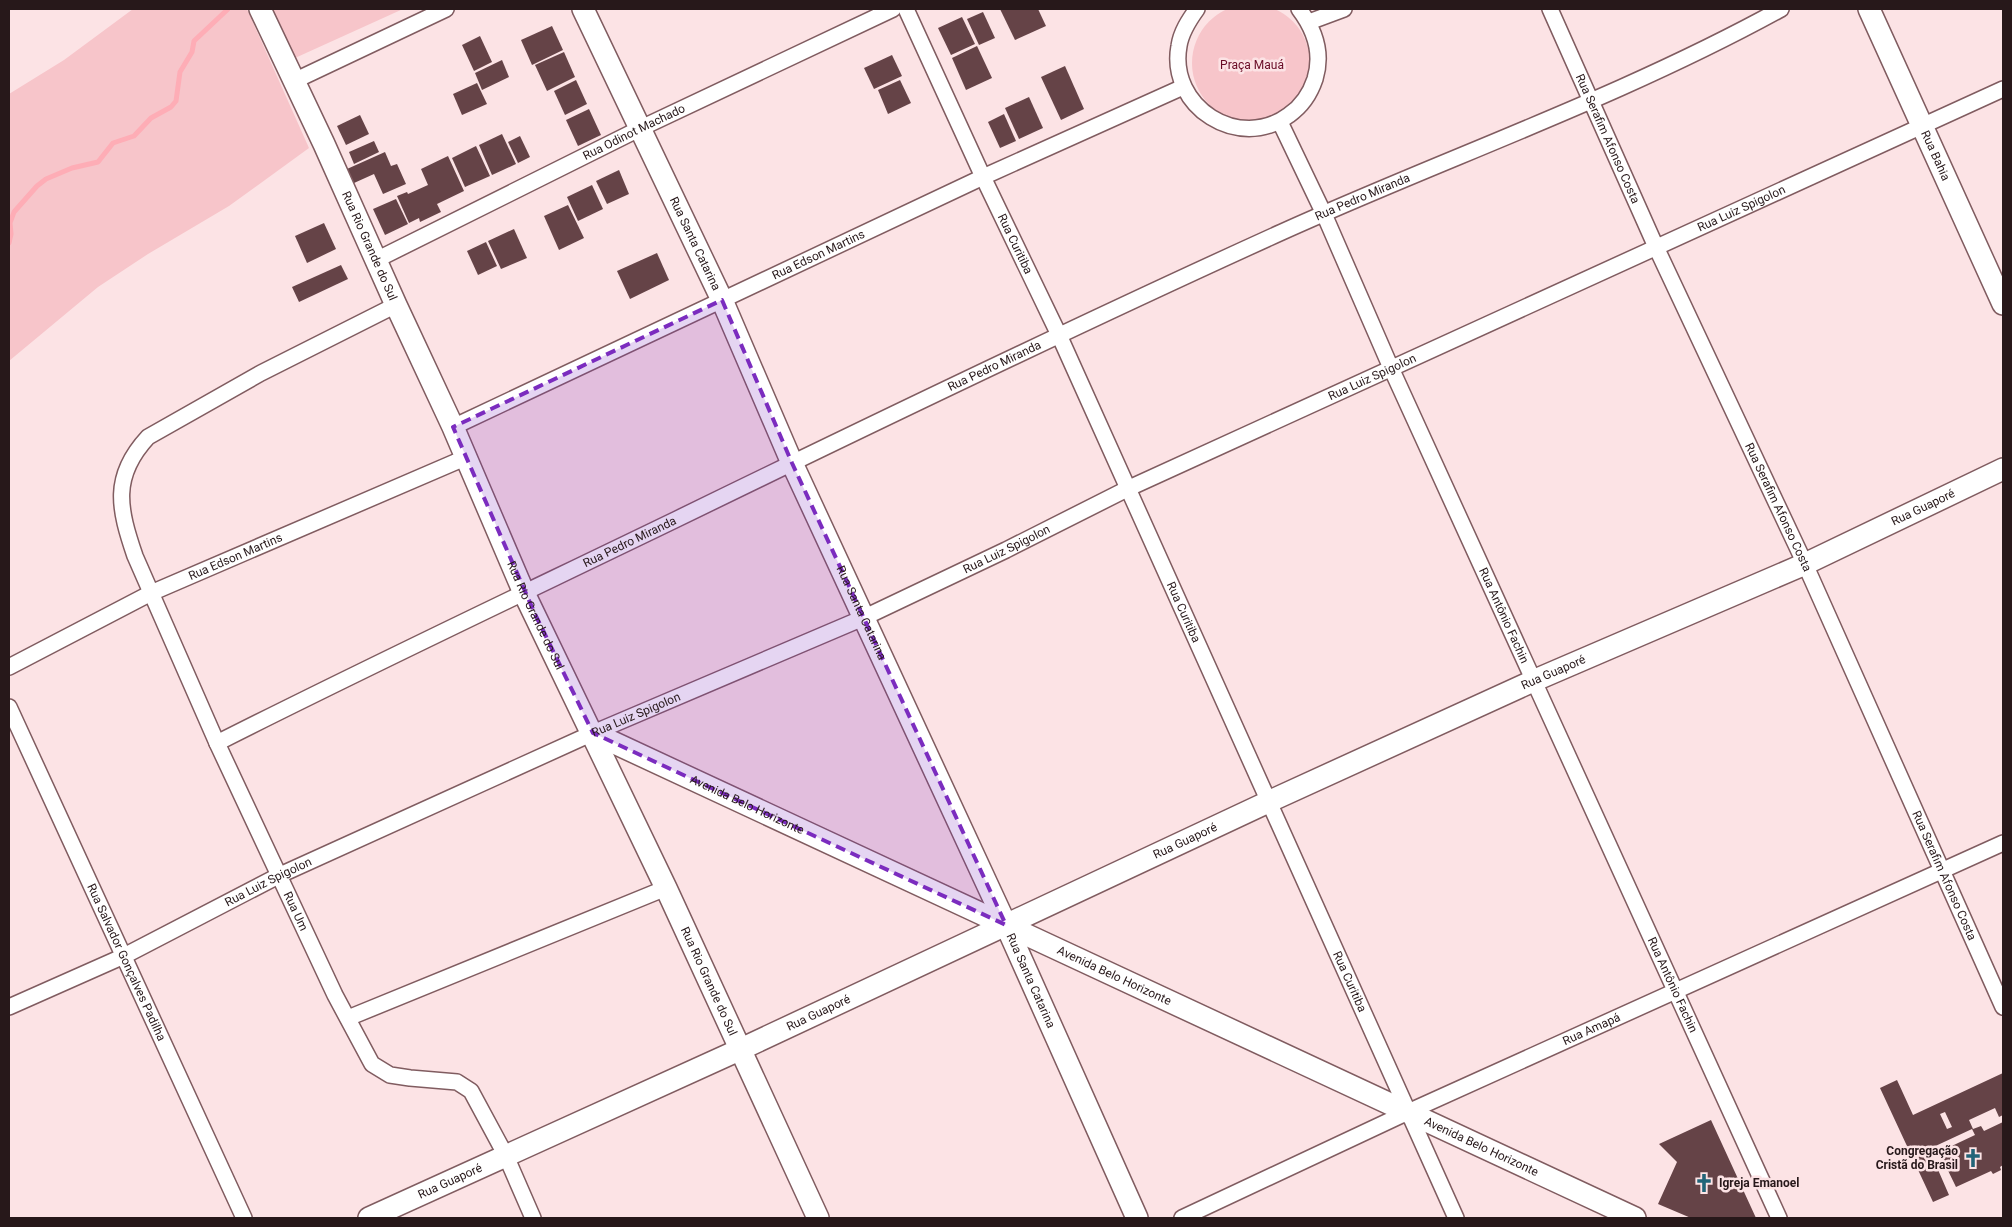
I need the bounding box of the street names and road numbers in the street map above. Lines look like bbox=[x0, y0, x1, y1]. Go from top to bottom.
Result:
street label: Rua Serafim Afonso Costa bbox=[1573, 72, 1643, 206]
street label: Rua Odinot Machado bbox=[581, 101, 687, 163]
street label: Rua Bahia bbox=[1918, 128, 1953, 183]
street label: Rua Pedro Miranda bbox=[1313, 171, 1412, 223]
street label: Rua Luiz Spigolon bbox=[1695, 182, 1788, 235]
street label: Rua Rio Grande do Sul bbox=[339, 189, 400, 303]
street label: Rua Santa Catarina bbox=[667, 194, 723, 293]
street label: Rua Curitiba bbox=[995, 211, 1036, 276]
street label: Rua Edson Martins bbox=[770, 227, 867, 282]
street label: Rua Pedro Miranda bbox=[945, 338, 1043, 394]
street label: Rua Luiz Spigolon bbox=[1326, 351, 1418, 403]
street label: Rua Serafim Afonso Costa bbox=[1742, 441, 1814, 574]
street label: Rua Guaporé bbox=[1889, 486, 1957, 529]
street label: Rua Pedro Miranda bbox=[581, 513, 678, 570]
street label: Rua Luiz Spigolon bbox=[961, 522, 1052, 576]
street label: Rua Edson Martins bbox=[186, 530, 284, 583]
street label: Rua Rio Grande do Sul bbox=[504, 559, 567, 672]
street label: Rua Santa Catarina bbox=[834, 563, 889, 662]
street label: Rua Antônio Fachin bbox=[1476, 566, 1532, 665]
street label: Rua Curitiba bbox=[1164, 580, 1203, 645]
street label: Rua Guaporé bbox=[1519, 652, 1588, 692]
street label: Rua Luiz Spigolon bbox=[590, 690, 682, 740]
street label: Avenida Belo Horizonte bbox=[688, 772, 806, 837]
street label: Rua Serafim Afonso Costa bbox=[1909, 809, 1979, 942]
street label: Rua Guaporé bbox=[1151, 820, 1219, 862]
street label: Rua Luiz Spigolon bbox=[223, 855, 314, 909]
street label: Rua Salvador Gonçalves Padilha bbox=[84, 881, 169, 1043]
street label: Rua Um bbox=[281, 889, 311, 933]
street label: Rua Rio Grande do Sul bbox=[678, 925, 740, 1038]
street label: Rua Santa Catarina bbox=[1004, 931, 1058, 1030]
street label: Rua Antônio Fachin bbox=[1645, 935, 1700, 1035]
street label: Avenida Belo Horizonte bbox=[1055, 943, 1174, 1008]
street label: Rua Curitiba bbox=[1330, 949, 1369, 1014]
street label: Rua Guaporé bbox=[784, 992, 852, 1034]
street label: Rua Amapá bbox=[1560, 1010, 1622, 1048]
street label: Avenida Belo Horizonte bbox=[1422, 1114, 1541, 1179]
street label: Rua Guaporé bbox=[416, 1161, 484, 1202]

